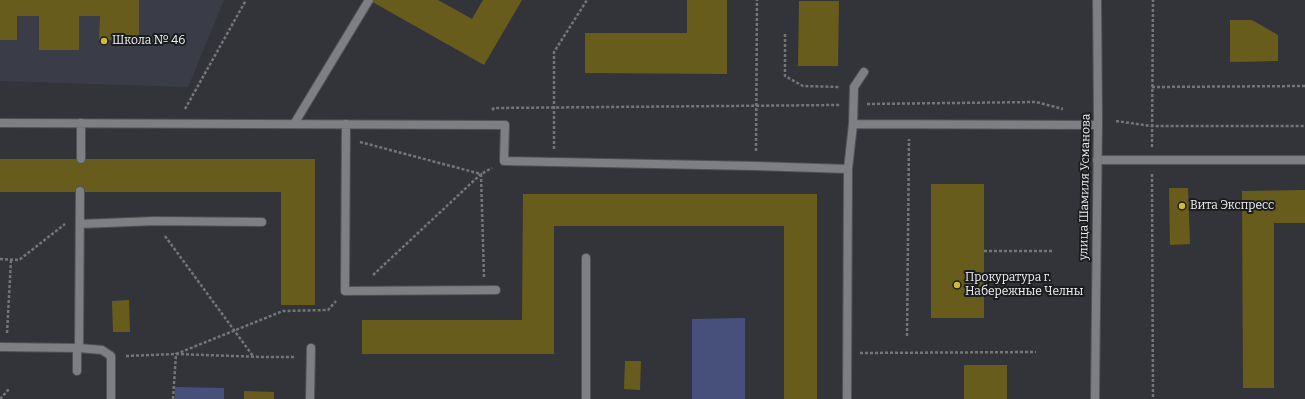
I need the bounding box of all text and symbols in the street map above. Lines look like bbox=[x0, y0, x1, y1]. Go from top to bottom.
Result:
place label: Школа № 46 bbox=[112, 34, 185, 48]
marker: Школа № 46 bbox=[99, 36, 109, 46]
street label: улица Шамиля Усманова bbox=[1077, 114, 1093, 260]
place label: Вита Экспресс bbox=[1190, 199, 1274, 213]
marker: Вита Экспресс bbox=[1177, 201, 1187, 211]
place label: Прокуратура г. Набережные Челны bbox=[965, 271, 1083, 299]
marker: Прокуратура г. Набережные Челны bbox=[952, 280, 962, 290]

